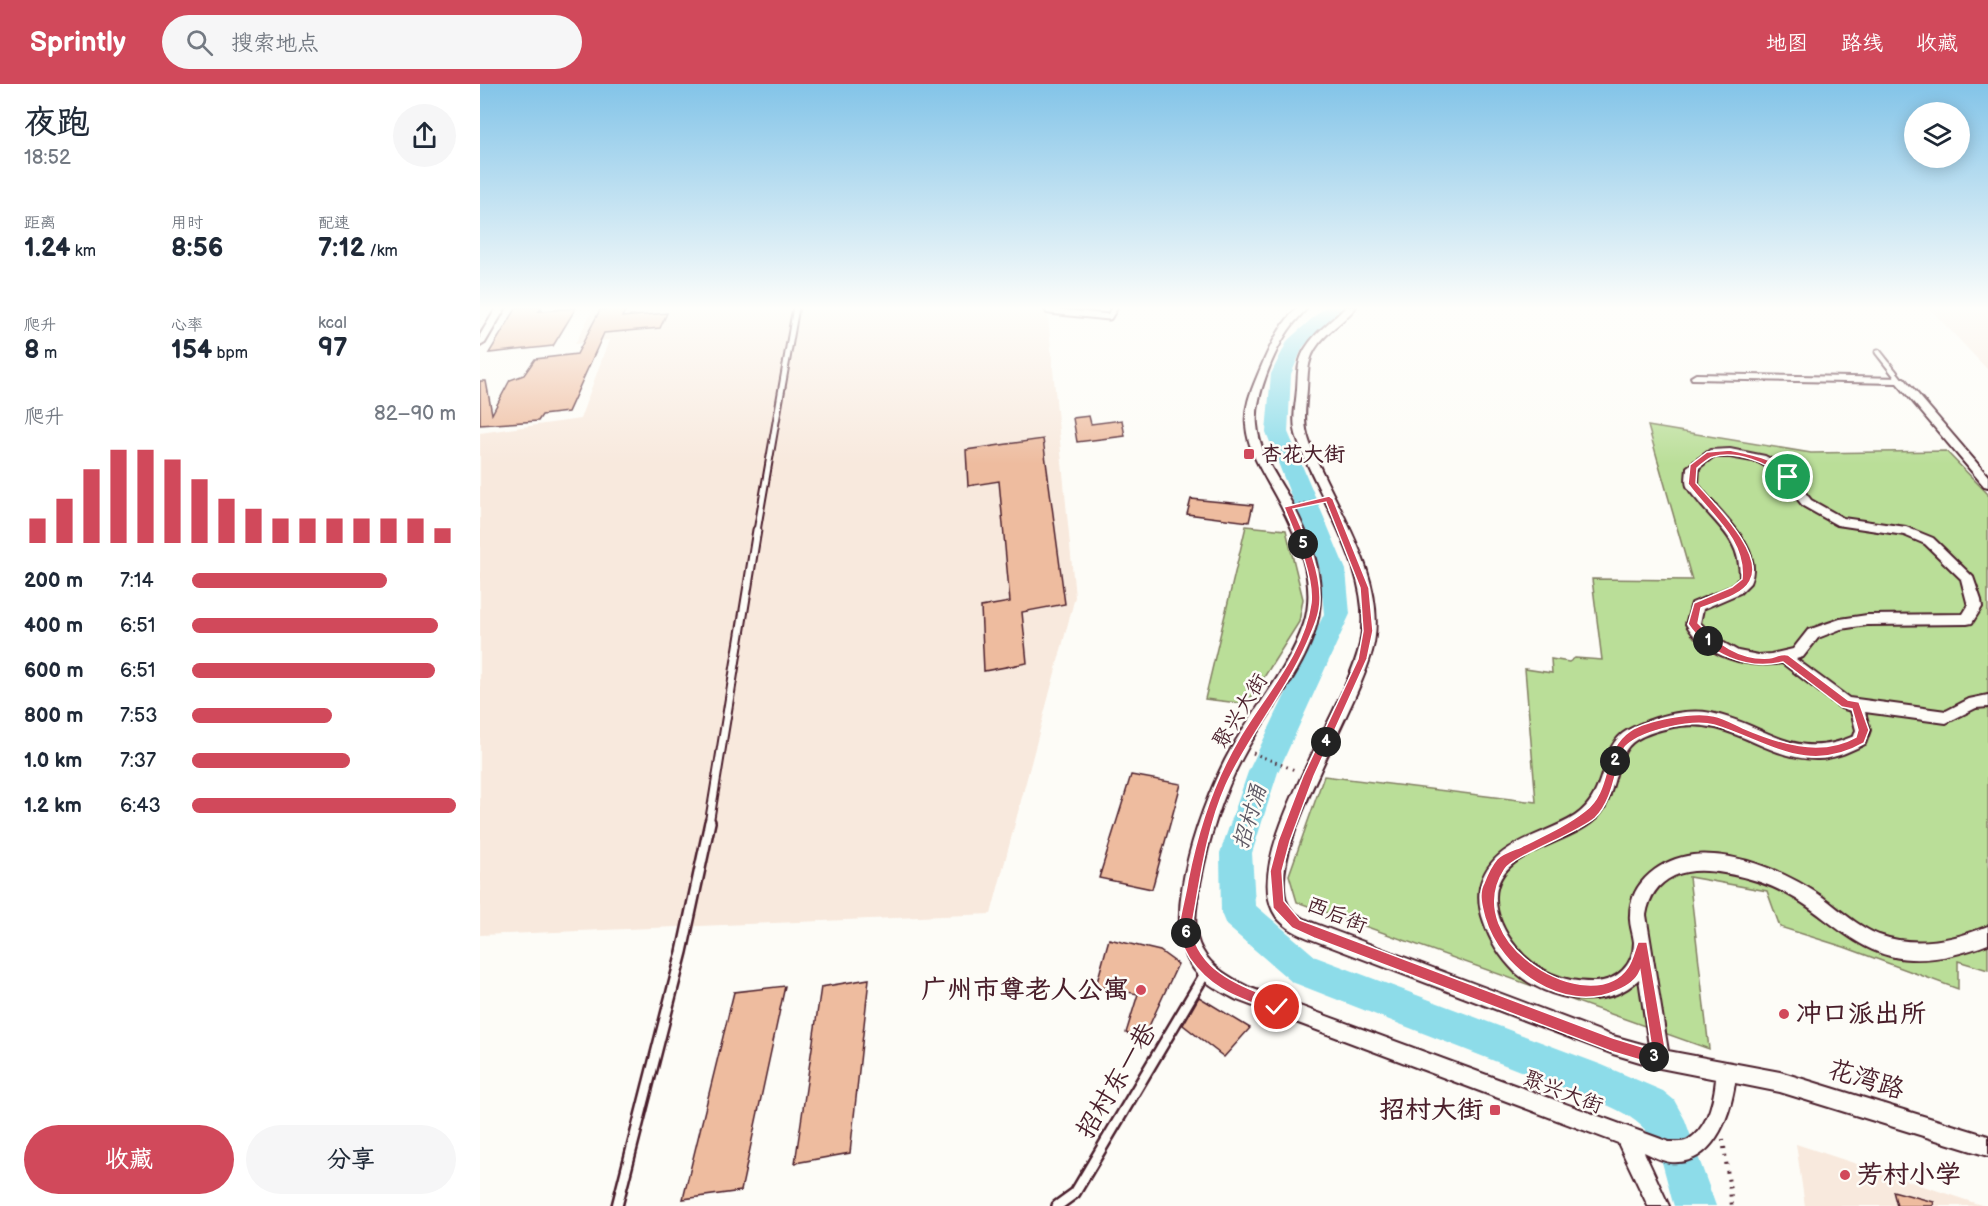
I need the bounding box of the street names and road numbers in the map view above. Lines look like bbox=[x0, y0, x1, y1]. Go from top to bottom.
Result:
street label: 聚兴大街 bbox=[1207, 669, 1273, 753]
street label: 西后街 bbox=[1303, 892, 1371, 938]
street label: 招村东一巷 bbox=[1070, 1017, 1164, 1145]
street label: 花湾路 bbox=[1824, 1054, 1908, 1106]
street label: 聚兴大街 bbox=[1519, 1065, 1607, 1119]

